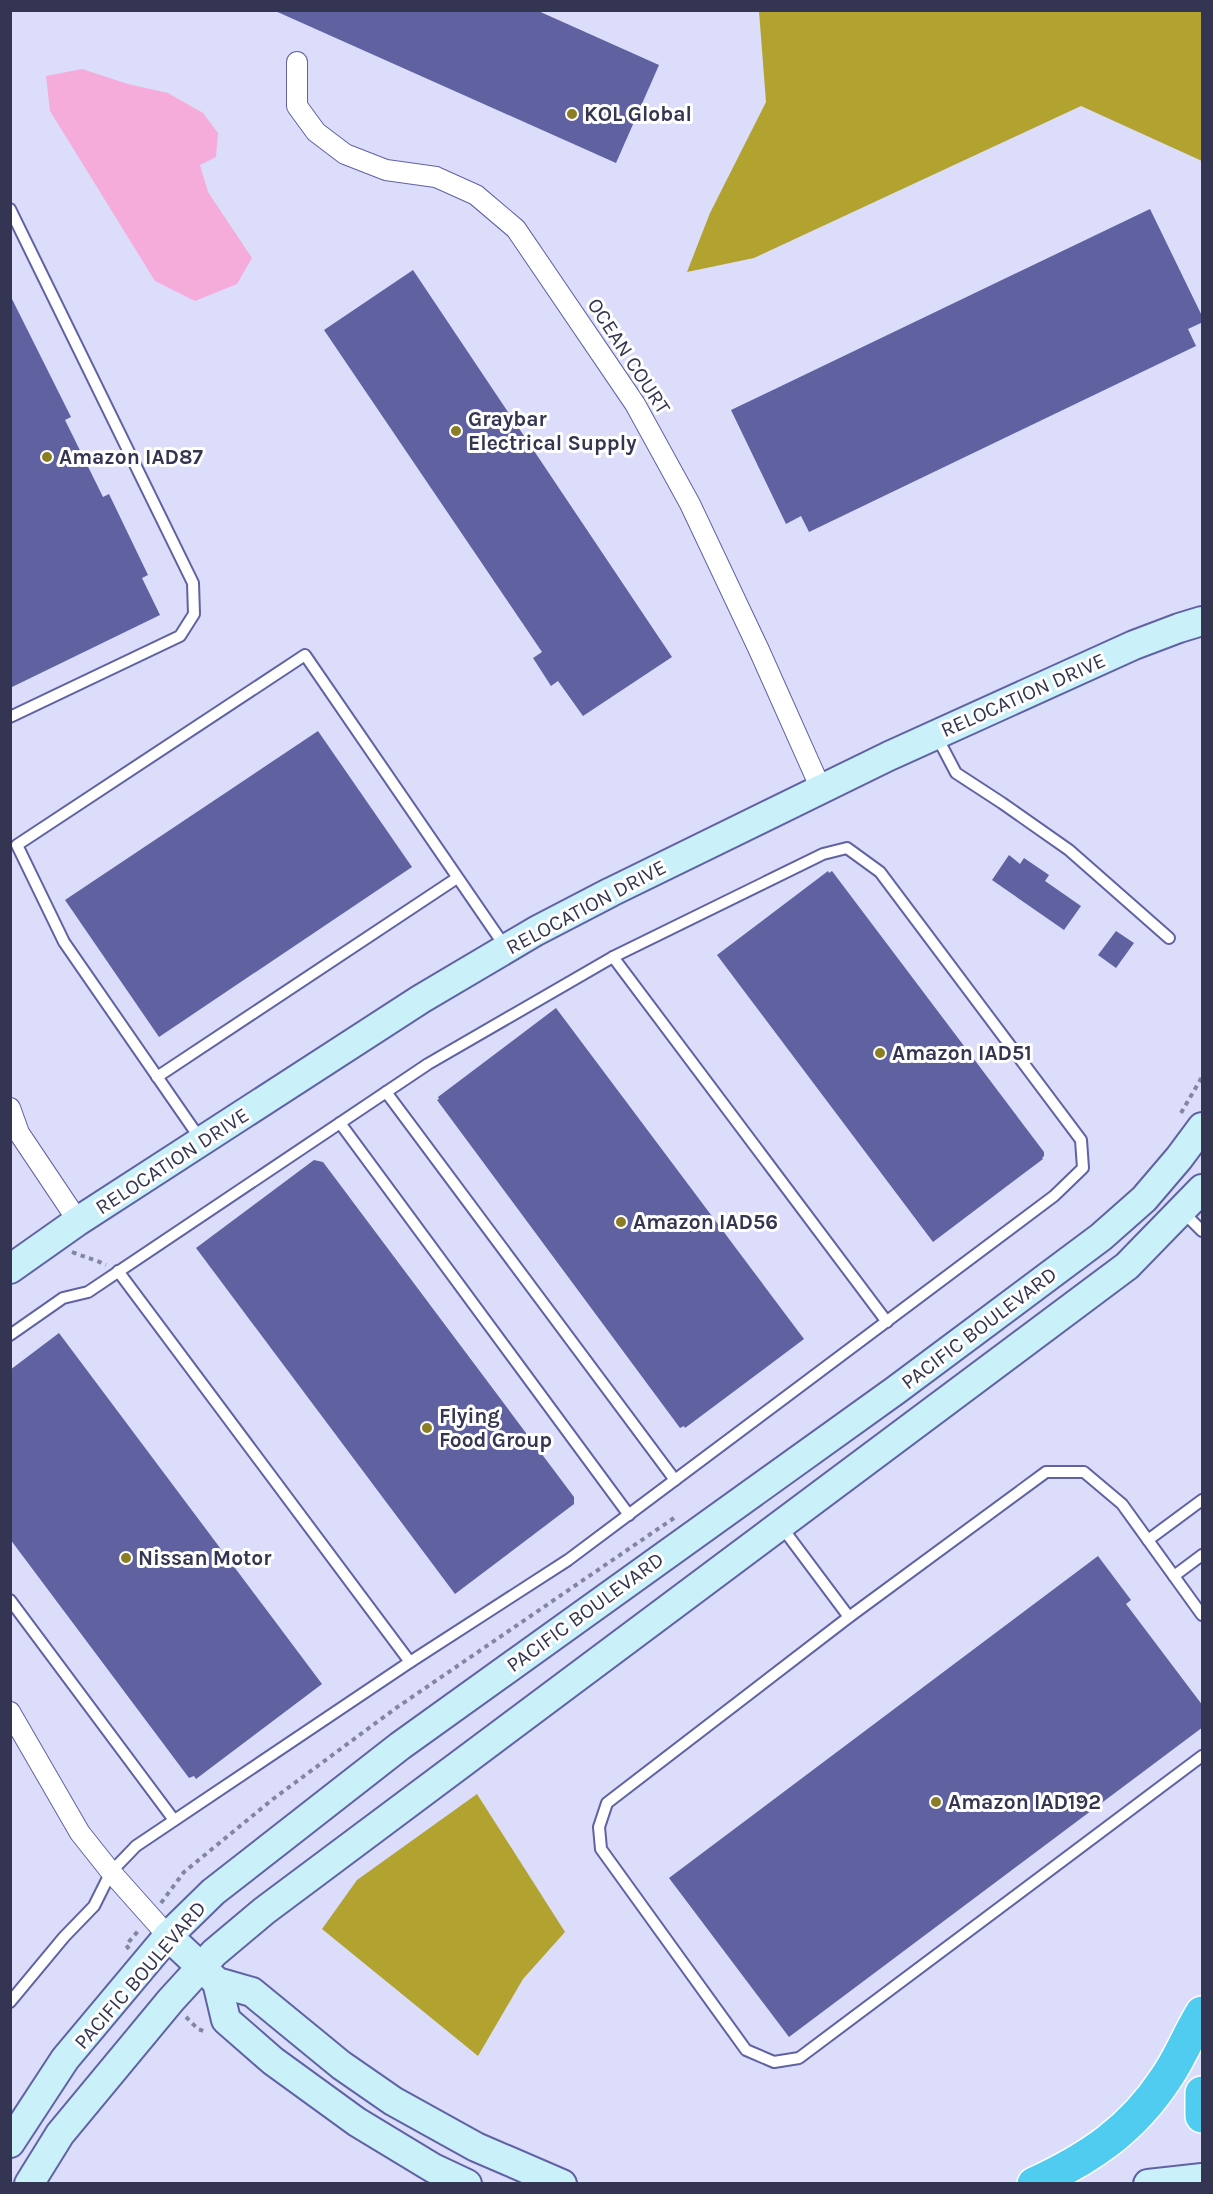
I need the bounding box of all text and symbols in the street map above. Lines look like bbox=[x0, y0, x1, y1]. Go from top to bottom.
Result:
place label: KOL Global bbox=[584, 102, 692, 126]
marker: KOL Global bbox=[565, 107, 579, 121]
street label: OCEAN COURT bbox=[583, 294, 676, 419]
place label: Graybar Electrical Supply bbox=[468, 407, 637, 455]
marker: Graybar Electrical Supply bbox=[449, 424, 463, 438]
place label: Amazon IAD87 bbox=[59, 445, 204, 469]
marker: Amazon IAD87 bbox=[40, 450, 54, 464]
street label: RELOCATION DRIVE bbox=[937, 648, 1109, 742]
street label: RELOCATION DRIVE bbox=[502, 855, 670, 959]
place label: Amazon IAD51 bbox=[892, 1041, 1032, 1065]
marker: Amazon IAD51 bbox=[873, 1046, 887, 1060]
street label: RELOCATION DRIVE bbox=[91, 1103, 253, 1219]
place label: Amazon IAD56 bbox=[633, 1210, 778, 1234]
marker: Amazon IAD56 bbox=[614, 1215, 628, 1229]
street label: PACIFIC BOULEVARD bbox=[897, 1262, 1061, 1394]
place label: Flying Food Group bbox=[439, 1404, 552, 1452]
marker: Flying Food Group bbox=[420, 1421, 434, 1435]
place label: Nissan Motor bbox=[138, 1546, 272, 1570]
street label: PACIFIC BOULEVARD bbox=[502, 1547, 668, 1677]
marker: Nissan Motor bbox=[119, 1551, 133, 1565]
place label: Amazon IAD192 bbox=[948, 1790, 1101, 1814]
marker: Amazon IAD192 bbox=[929, 1795, 943, 1809]
street label: PACIFIC BOULEVARD bbox=[69, 1896, 211, 2054]

